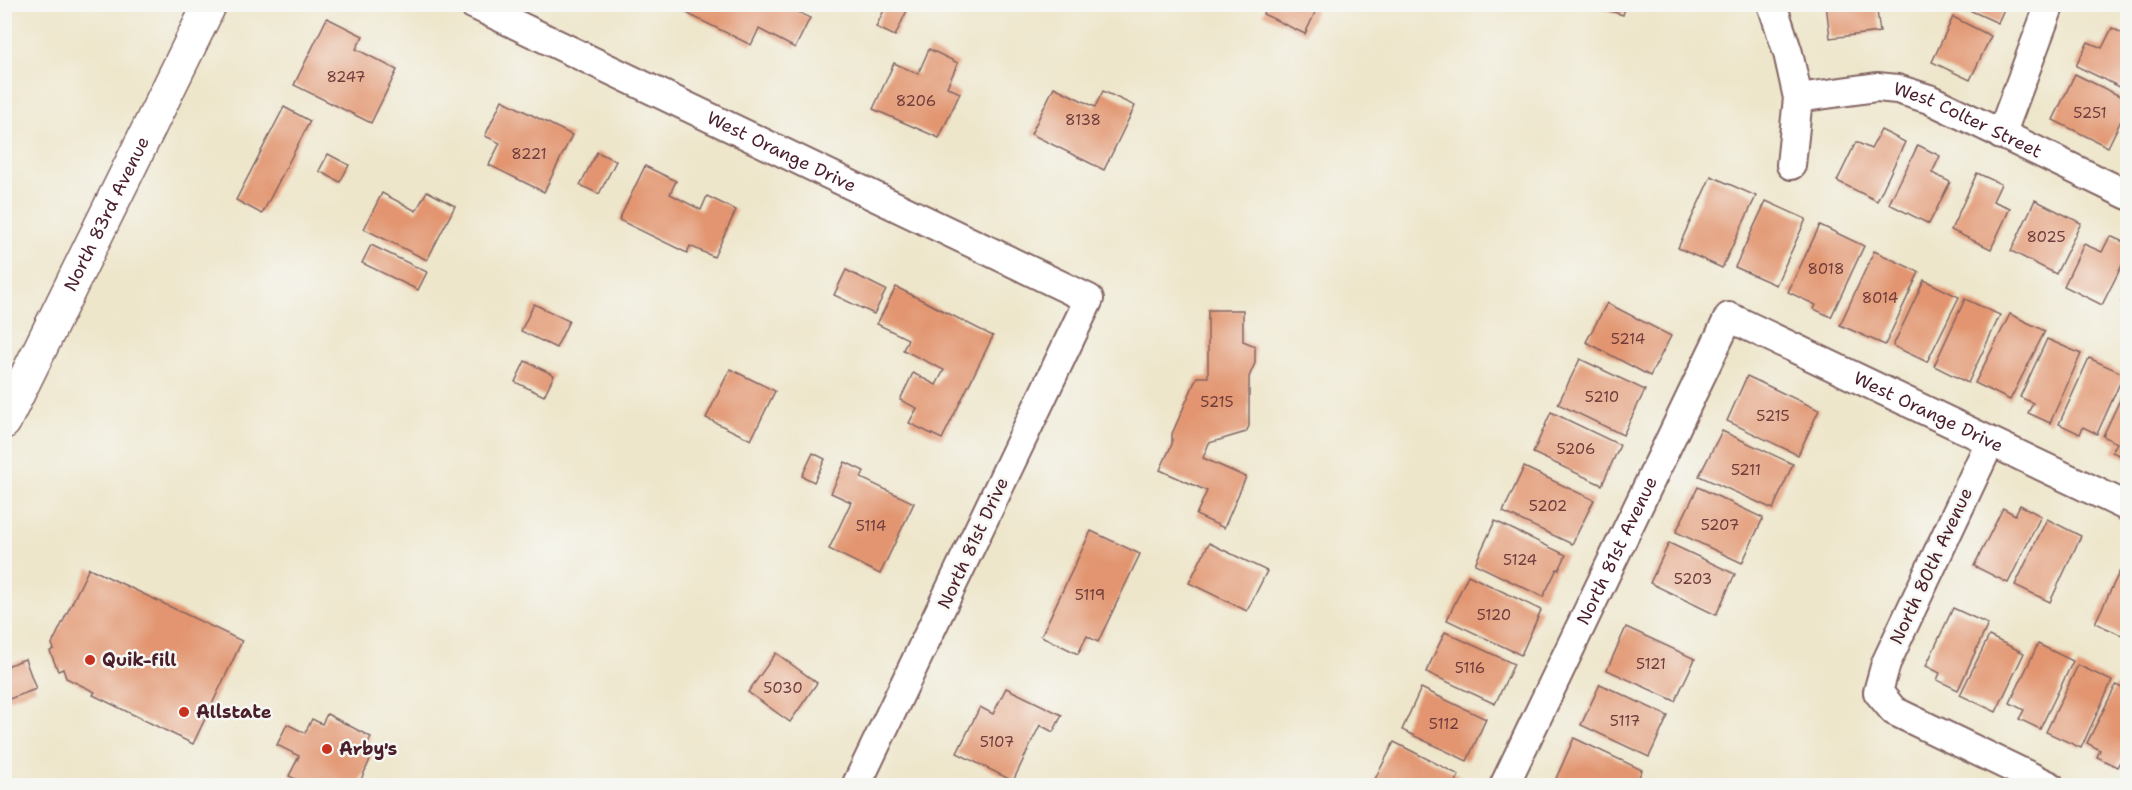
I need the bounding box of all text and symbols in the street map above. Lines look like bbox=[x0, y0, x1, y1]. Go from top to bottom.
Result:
house number: 8247 bbox=[326, 67, 366, 87]
street label: West Colter Street bbox=[1890, 77, 2046, 164]
house number: 8206 bbox=[896, 91, 936, 111]
house number: 5251 bbox=[2073, 103, 2107, 123]
street label: West Orange Drive bbox=[703, 106, 860, 198]
house number: 8138 bbox=[1065, 110, 1101, 130]
street label: North 83rd Avenue bbox=[58, 132, 155, 295]
house number: 8221 bbox=[511, 144, 547, 164]
house number: 8025 bbox=[2026, 227, 2066, 247]
house number: 8018 bbox=[1808, 259, 1844, 279]
house number: 8014 bbox=[1862, 288, 1898, 308]
house number: 5214 bbox=[1611, 329, 1645, 349]
street label: West Orange Drive bbox=[1850, 366, 2007, 458]
house number: 5210 bbox=[1585, 387, 1619, 407]
house number: 5215 bbox=[1200, 392, 1234, 412]
house number: 5215 bbox=[1756, 406, 1790, 426]
house number: 5206 bbox=[1556, 439, 1596, 459]
house number: 5211 bbox=[1731, 460, 1761, 480]
street label: North 81st Avenue bbox=[1571, 472, 1663, 629]
street label: North 81st Drive bbox=[932, 473, 1014, 613]
street label: North 80th Avenue bbox=[1884, 484, 1978, 648]
house number: 5202 bbox=[1529, 496, 1567, 516]
house number: 5207 bbox=[1701, 515, 1739, 535]
house number: 5114 bbox=[856, 516, 886, 536]
house number: 5124 bbox=[1503, 550, 1537, 570]
house number: 5203 bbox=[1674, 569, 1712, 589]
house number: 5119 bbox=[1075, 585, 1105, 605]
house number: 5120 bbox=[1477, 605, 1511, 625]
place label: Quik-fill bbox=[102, 648, 177, 672]
marker: Quik-fill bbox=[83, 653, 97, 667]
house number: 5121 bbox=[1636, 654, 1666, 674]
house number: 5116 bbox=[1455, 658, 1485, 678]
house number: 5030 bbox=[763, 678, 803, 698]
place label: Allstate bbox=[196, 700, 272, 724]
marker: Allstate bbox=[177, 705, 191, 719]
house number: 5117 bbox=[1610, 711, 1640, 731]
house number: 5112 bbox=[1429, 714, 1459, 734]
house number: 5107 bbox=[980, 732, 1014, 752]
place label: Arby's bbox=[339, 737, 397, 761]
marker: Arby's bbox=[320, 742, 334, 756]

